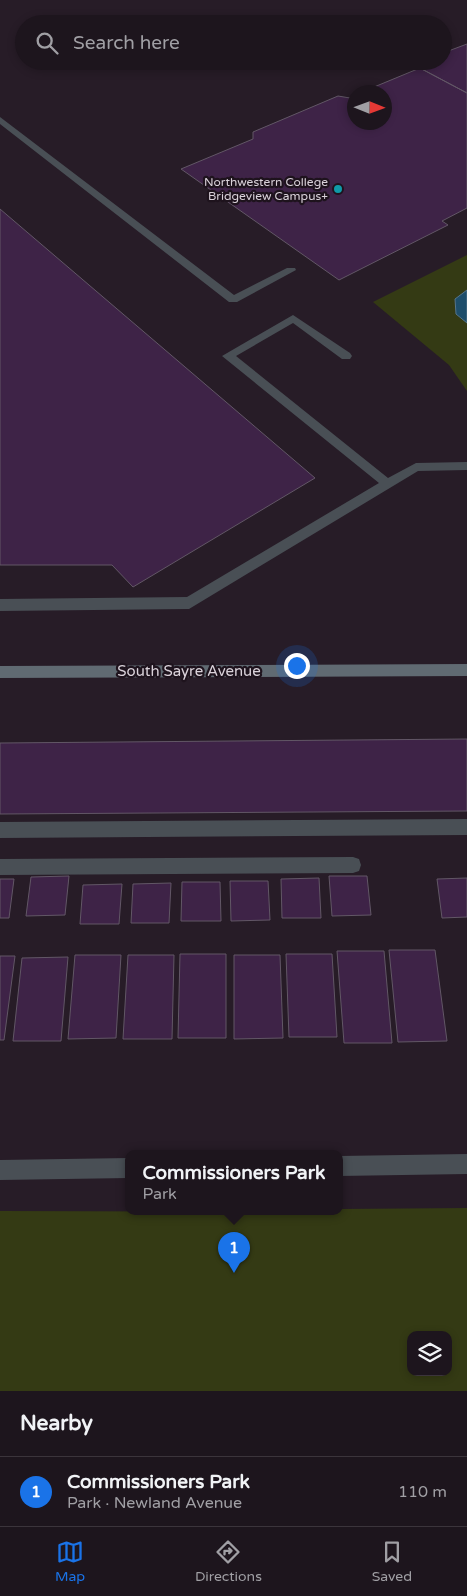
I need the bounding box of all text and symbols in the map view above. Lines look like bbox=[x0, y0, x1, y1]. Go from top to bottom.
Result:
search box bbox=[15, 15, 452, 70]
icon: search bbox=[33, 29, 61, 57]
text: Search here bbox=[73, 32, 180, 54]
north arrow bbox=[347, 85, 392, 130]
place label: Northwestern College Bridgeview Campus+ bbox=[204, 175, 328, 203]
marker: Northwestern College Bridgeview Campus+ bbox=[332, 183, 344, 195]
your location bbox=[284, 653, 310, 679]
street label: South Sayre Avenue bbox=[117, 662, 261, 680]
popup bbox=[125, 1150, 343, 1215]
text: Commissioners Park bbox=[143, 1162, 325, 1184]
text: Park bbox=[143, 1184, 177, 1204]
pin: 1 bbox=[218, 1232, 250, 1273]
map controls bbox=[407, 1331, 452, 1376]
button: layers bbox=[407, 1331, 452, 1376]
text: Nearby bbox=[20, 1411, 93, 1436]
text: Commissioners Park bbox=[67, 1471, 250, 1493]
text: 1 bbox=[31, 1482, 41, 1502]
text: 110 m bbox=[398, 1482, 447, 1502]
text: Park · Newland Avenue bbox=[67, 1493, 242, 1513]
tab: Map bbox=[55, 1538, 85, 1585]
tab: Directions bbox=[195, 1538, 262, 1585]
tab: Saved bbox=[372, 1538, 412, 1585]

